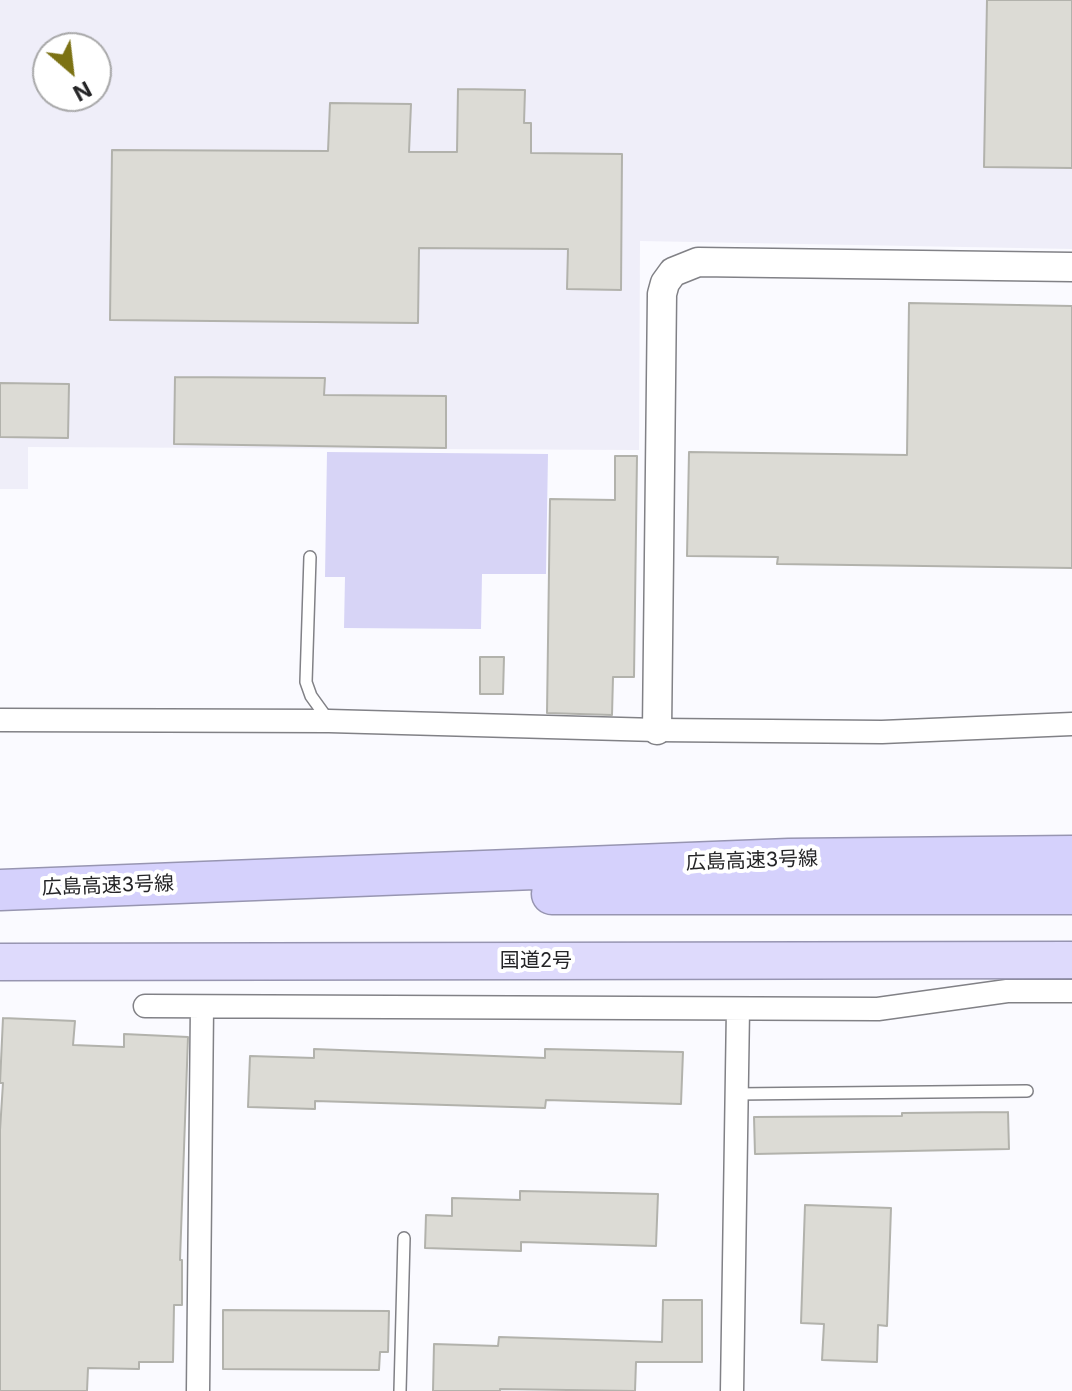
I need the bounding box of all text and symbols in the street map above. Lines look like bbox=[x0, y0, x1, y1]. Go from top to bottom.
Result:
north arrow bbox=[32, 32, 112, 112]
text: N bbox=[69, 76, 96, 107]
street label: 広島高速3号線 bbox=[685, 847, 819, 875]
street label: 広島高速3号線 bbox=[41, 872, 175, 900]
street label: 国道2号 bbox=[500, 949, 572, 973]

